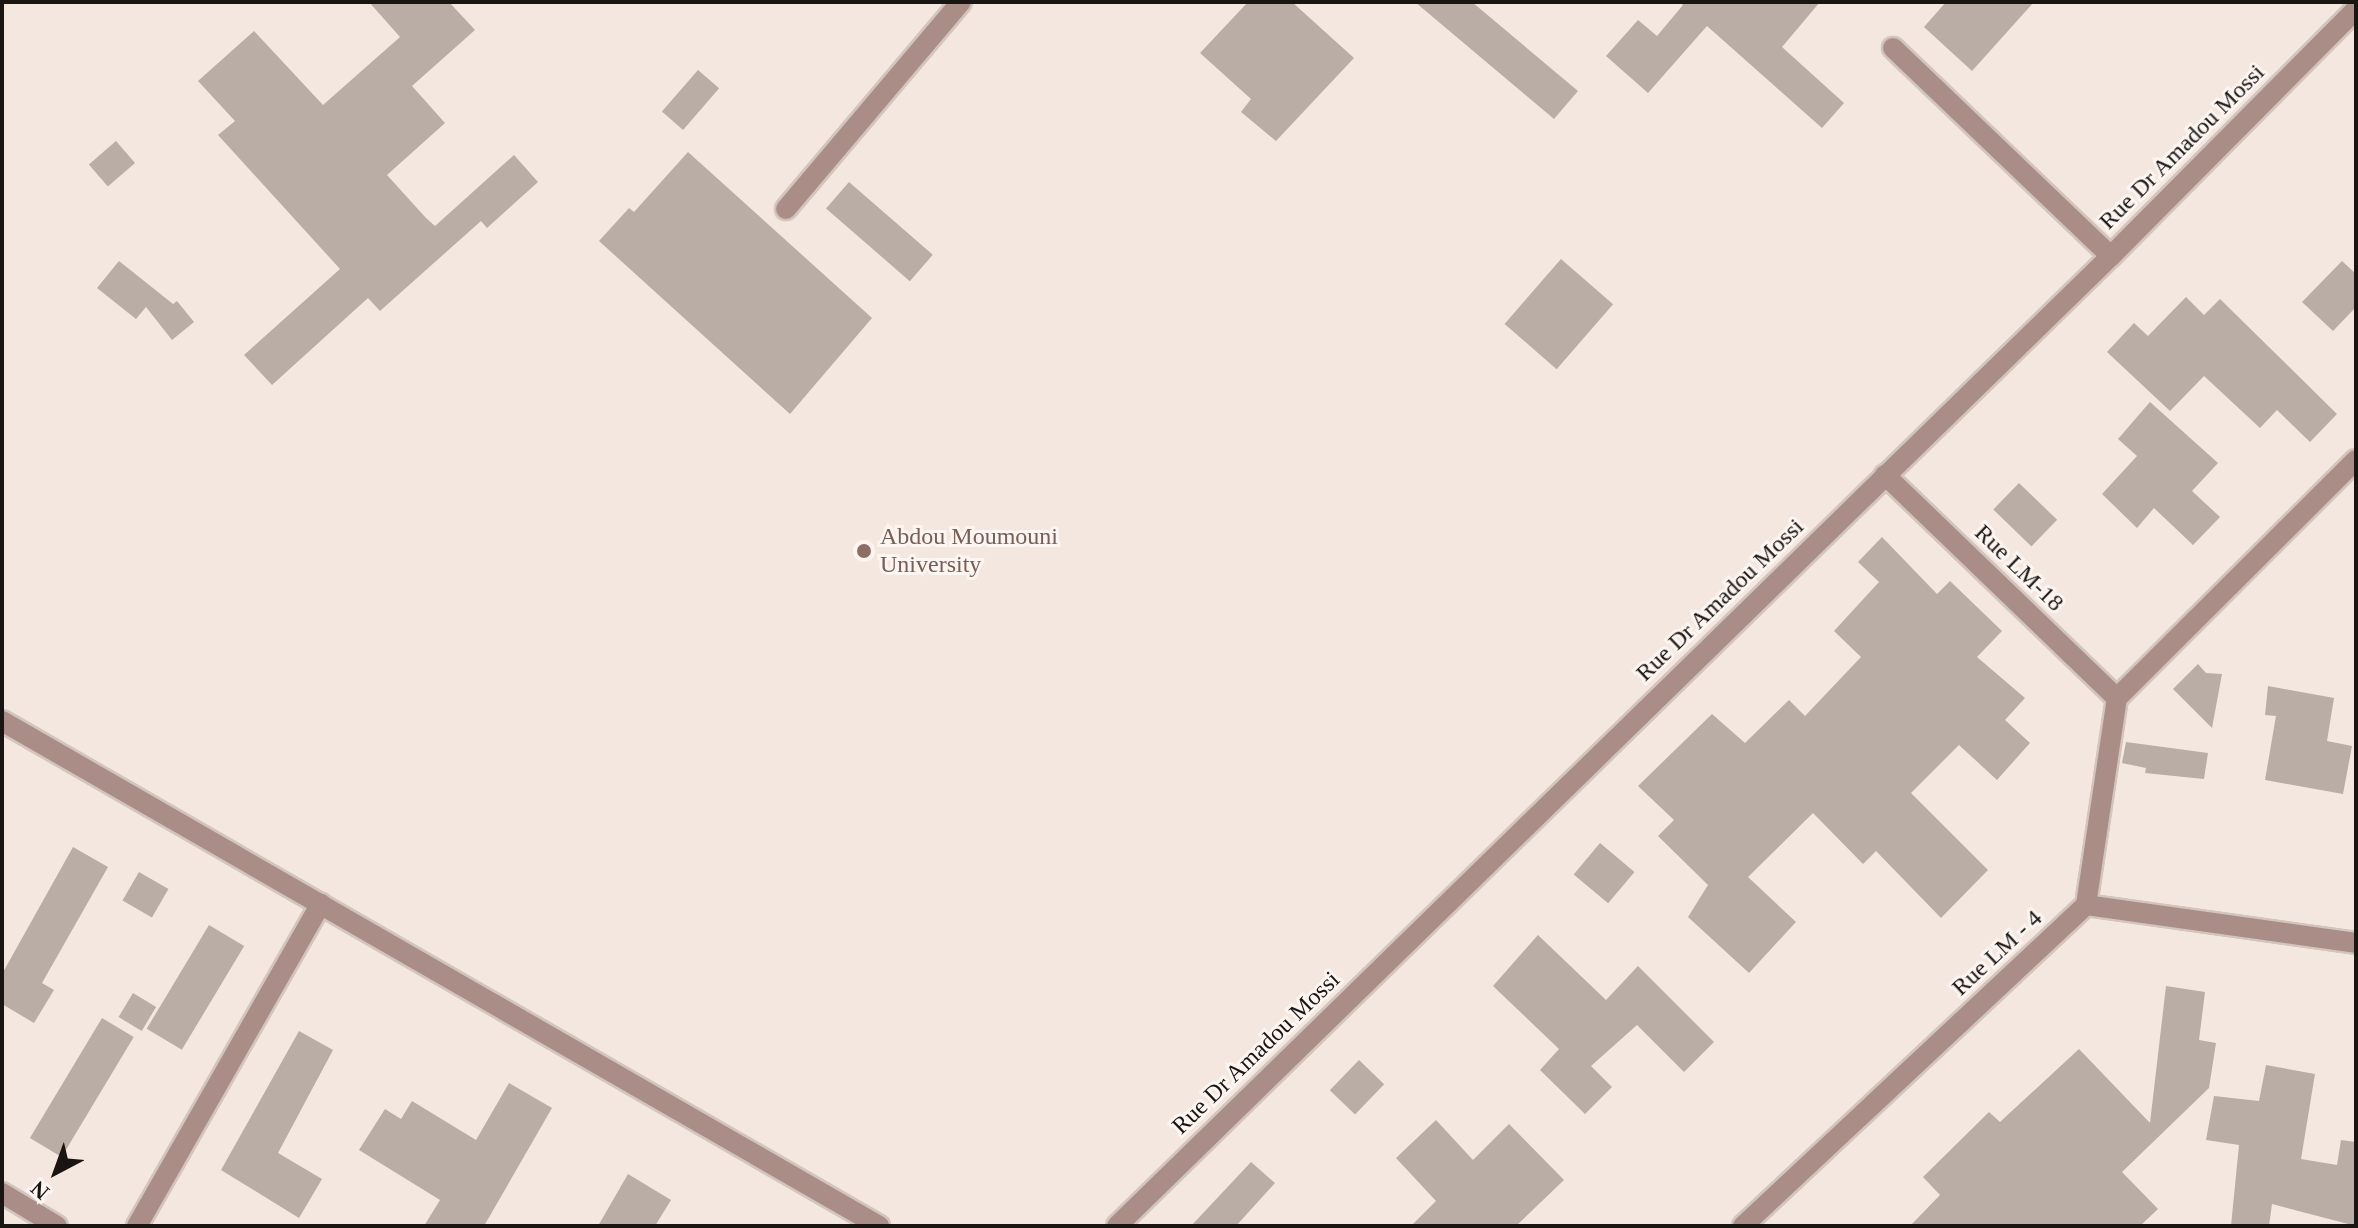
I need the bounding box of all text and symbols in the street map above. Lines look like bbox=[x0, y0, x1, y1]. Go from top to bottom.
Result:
street label: Rue Dr Amadou Mossi bbox=[2093, 58, 2271, 236]
street label: Rue Dr Amadou Mossi bbox=[1630, 512, 1810, 688]
street label: Rue LM-18 bbox=[1968, 519, 2070, 617]
place label: Abdou Moumouni University bbox=[880, 523, 1058, 579]
marker: Abdou Moumouni University bbox=[855, 542, 873, 560]
street label: Rue LM - 4 bbox=[1946, 904, 2048, 1002]
street label: Rue Dr Amadou Mossi bbox=[1166, 965, 1346, 1141]
north arrow bbox=[16, 1132, 96, 1212]
text: N bbox=[26, 1176, 54, 1205]

